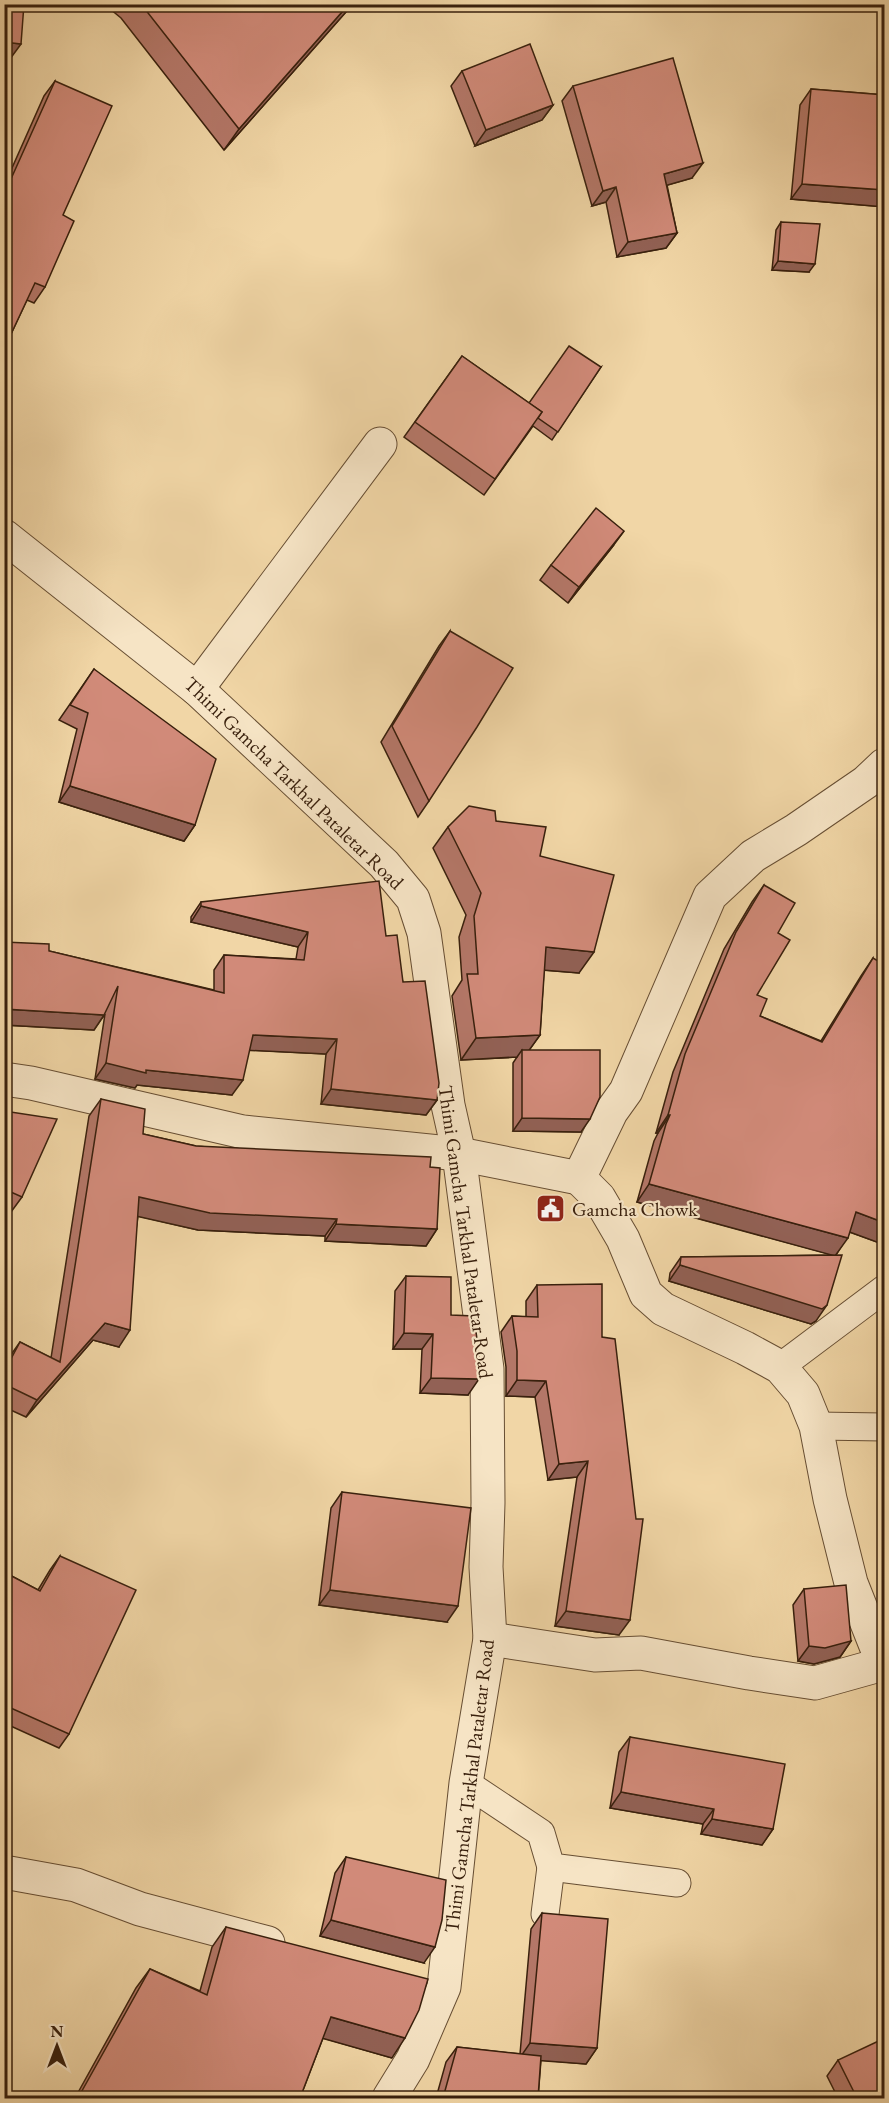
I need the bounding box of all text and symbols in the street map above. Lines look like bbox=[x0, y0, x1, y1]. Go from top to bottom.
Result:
street label: Thimi Gamcha Tarkhal Pataletar Road bbox=[179, 671, 410, 896]
street label: Thimi Gamcha Tarkhal Pataletar Road bbox=[433, 1084, 500, 1381]
public building icon: Gamcha Chowk bbox=[535, 1193, 567, 1225]
place label: Gamcha Chowk bbox=[572, 1196, 698, 1222]
street label: Thimi Gamcha Tarkhal Pataletar Road bbox=[438, 1637, 500, 1934]
north arrow bbox=[27, 2016, 87, 2076]
text: N bbox=[51, 2021, 64, 2042]

